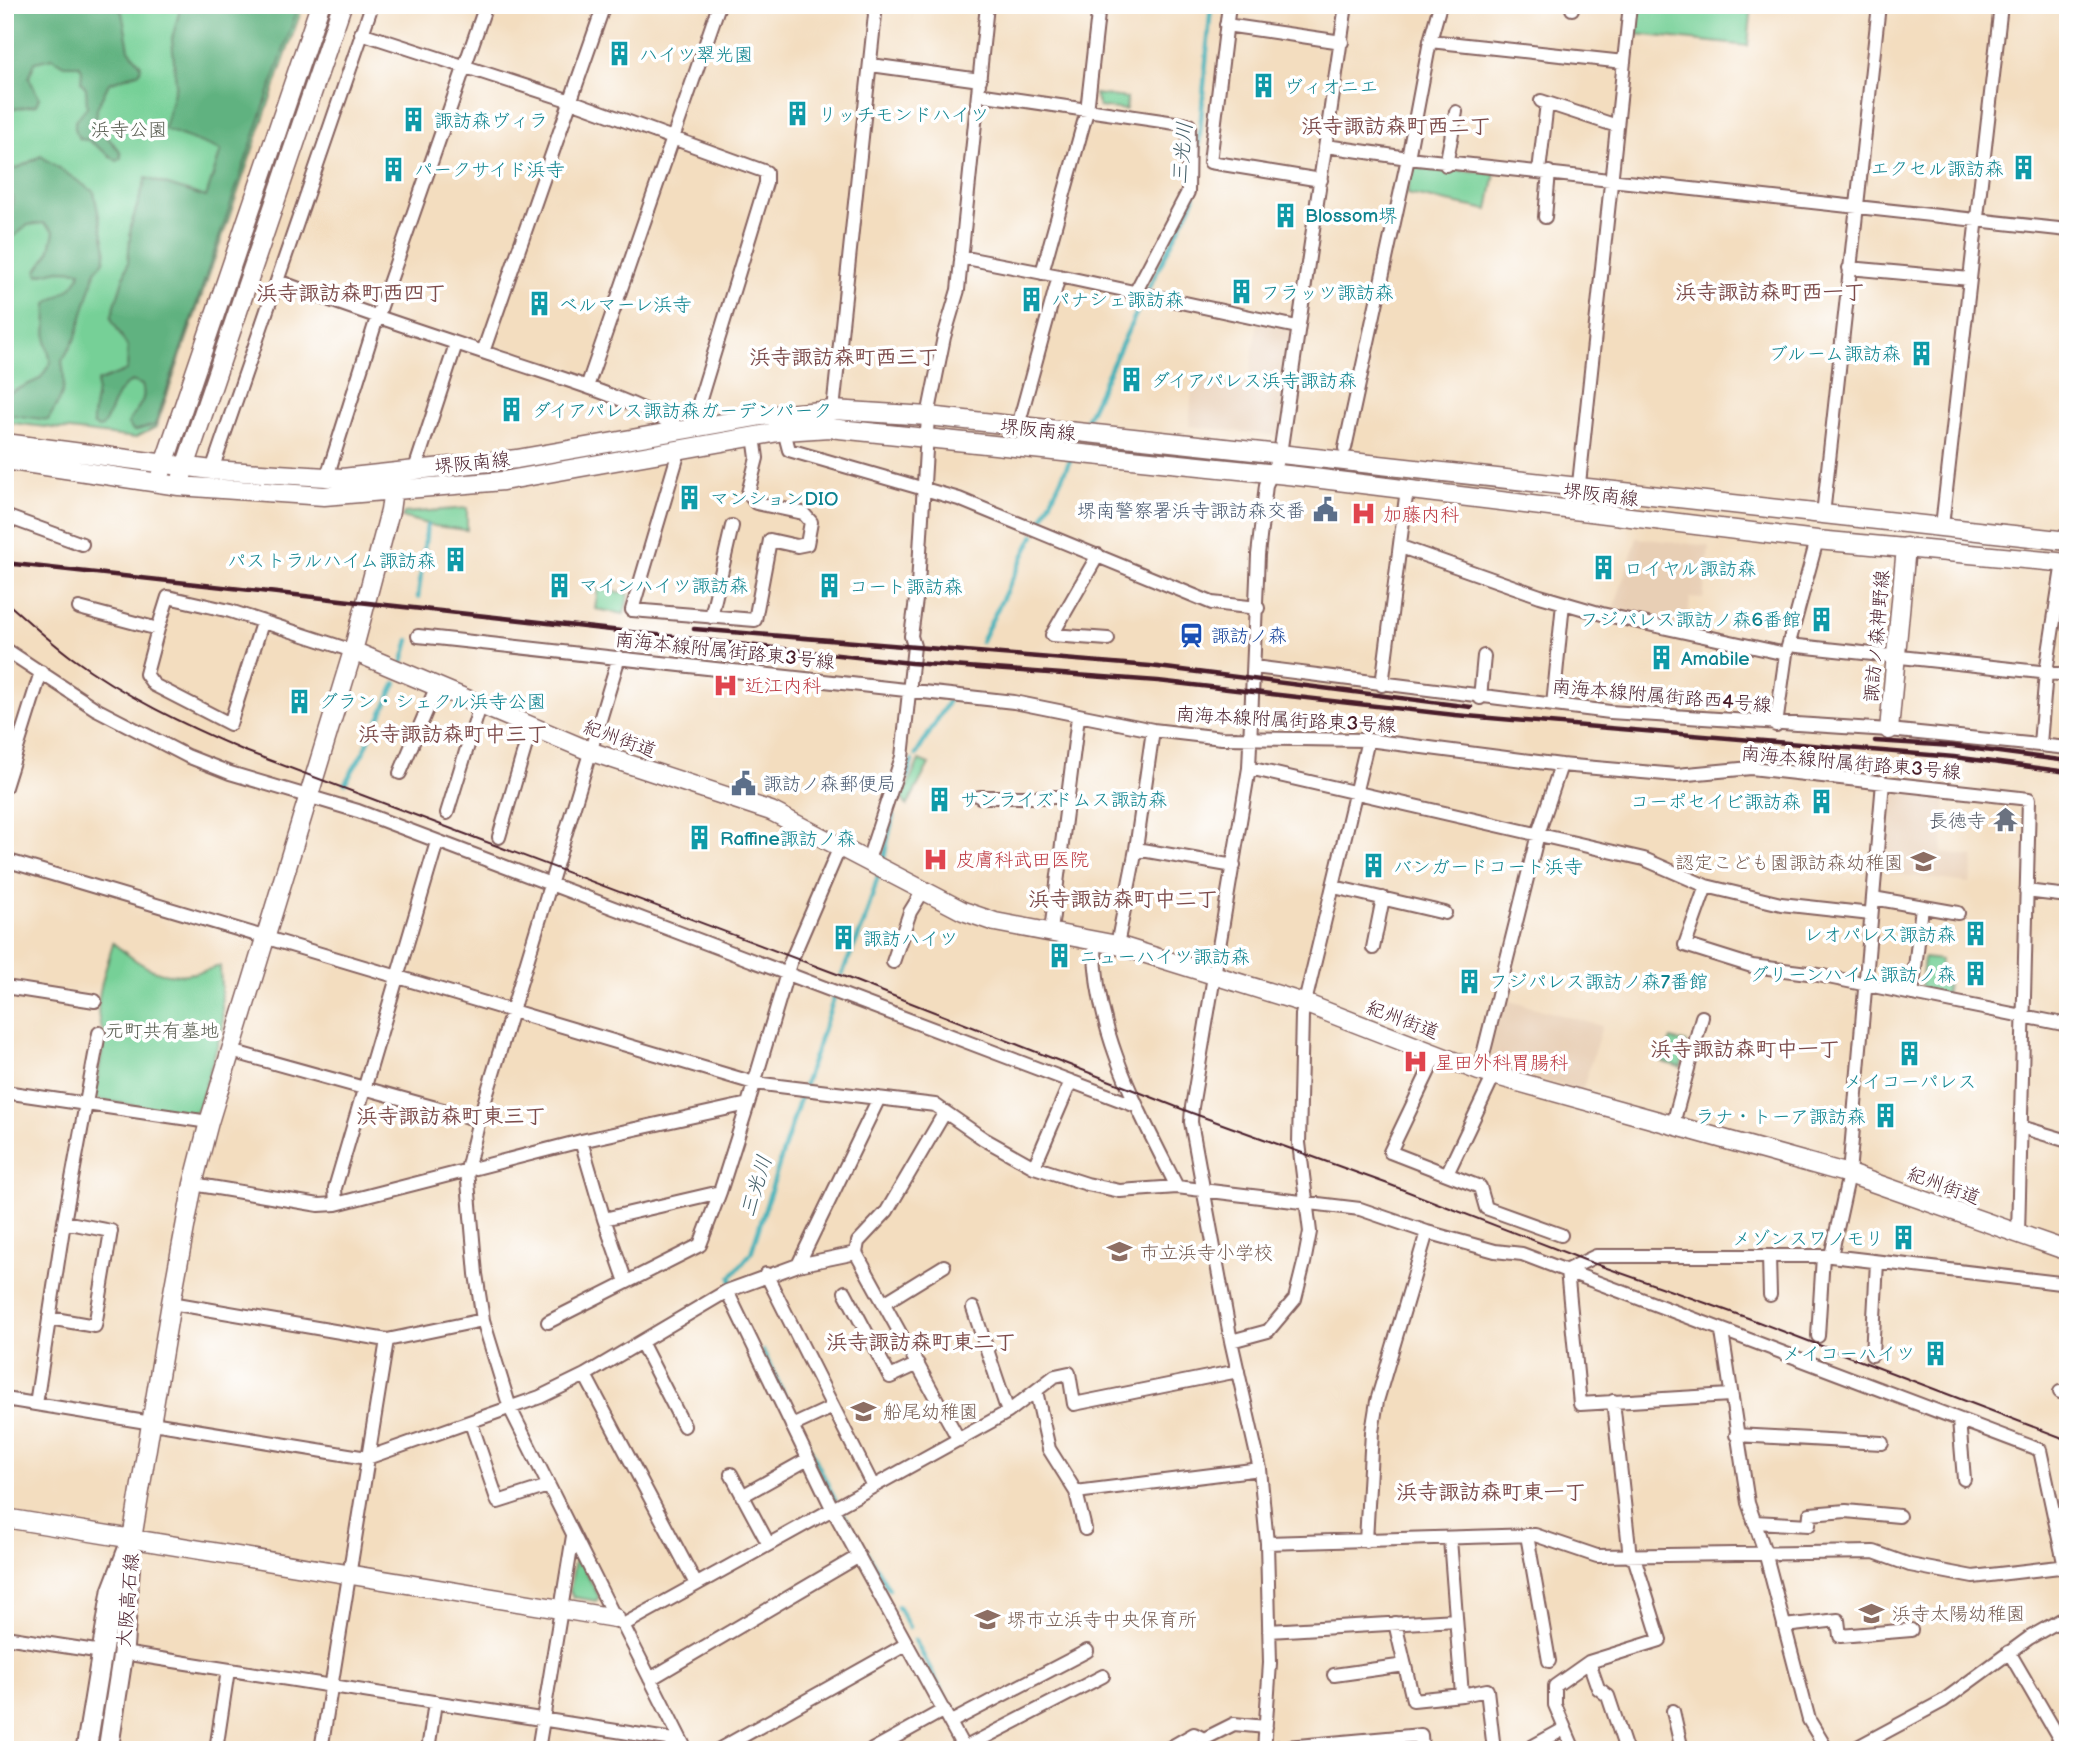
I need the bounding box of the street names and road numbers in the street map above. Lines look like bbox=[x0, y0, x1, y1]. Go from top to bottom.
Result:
street label: 堺阪南線 bbox=[999, 415, 1077, 446]
street label: 堺阪南線 bbox=[433, 448, 511, 479]
street label: 堺阪南線 bbox=[1562, 479, 1640, 512]
street label: 諏訪ノ森神野線 bbox=[1860, 569, 1895, 703]
street label: 南海本線附属街路東3号線 bbox=[614, 629, 836, 674]
street label: 南海本線附属街路西4号線 bbox=[1551, 675, 1773, 718]
street label: 南海本線附属街路東3号線 bbox=[1175, 703, 1397, 738]
street label: 紀州街道 bbox=[580, 716, 659, 763]
street label: 南海本線附属街路東3号線 bbox=[1740, 742, 1962, 785]
street label: 紀州街道 bbox=[1363, 996, 1442, 1045]
street label: 紀州街道 bbox=[1904, 1163, 1983, 1210]
street label: 大阪高石線 bbox=[113, 1552, 144, 1648]

